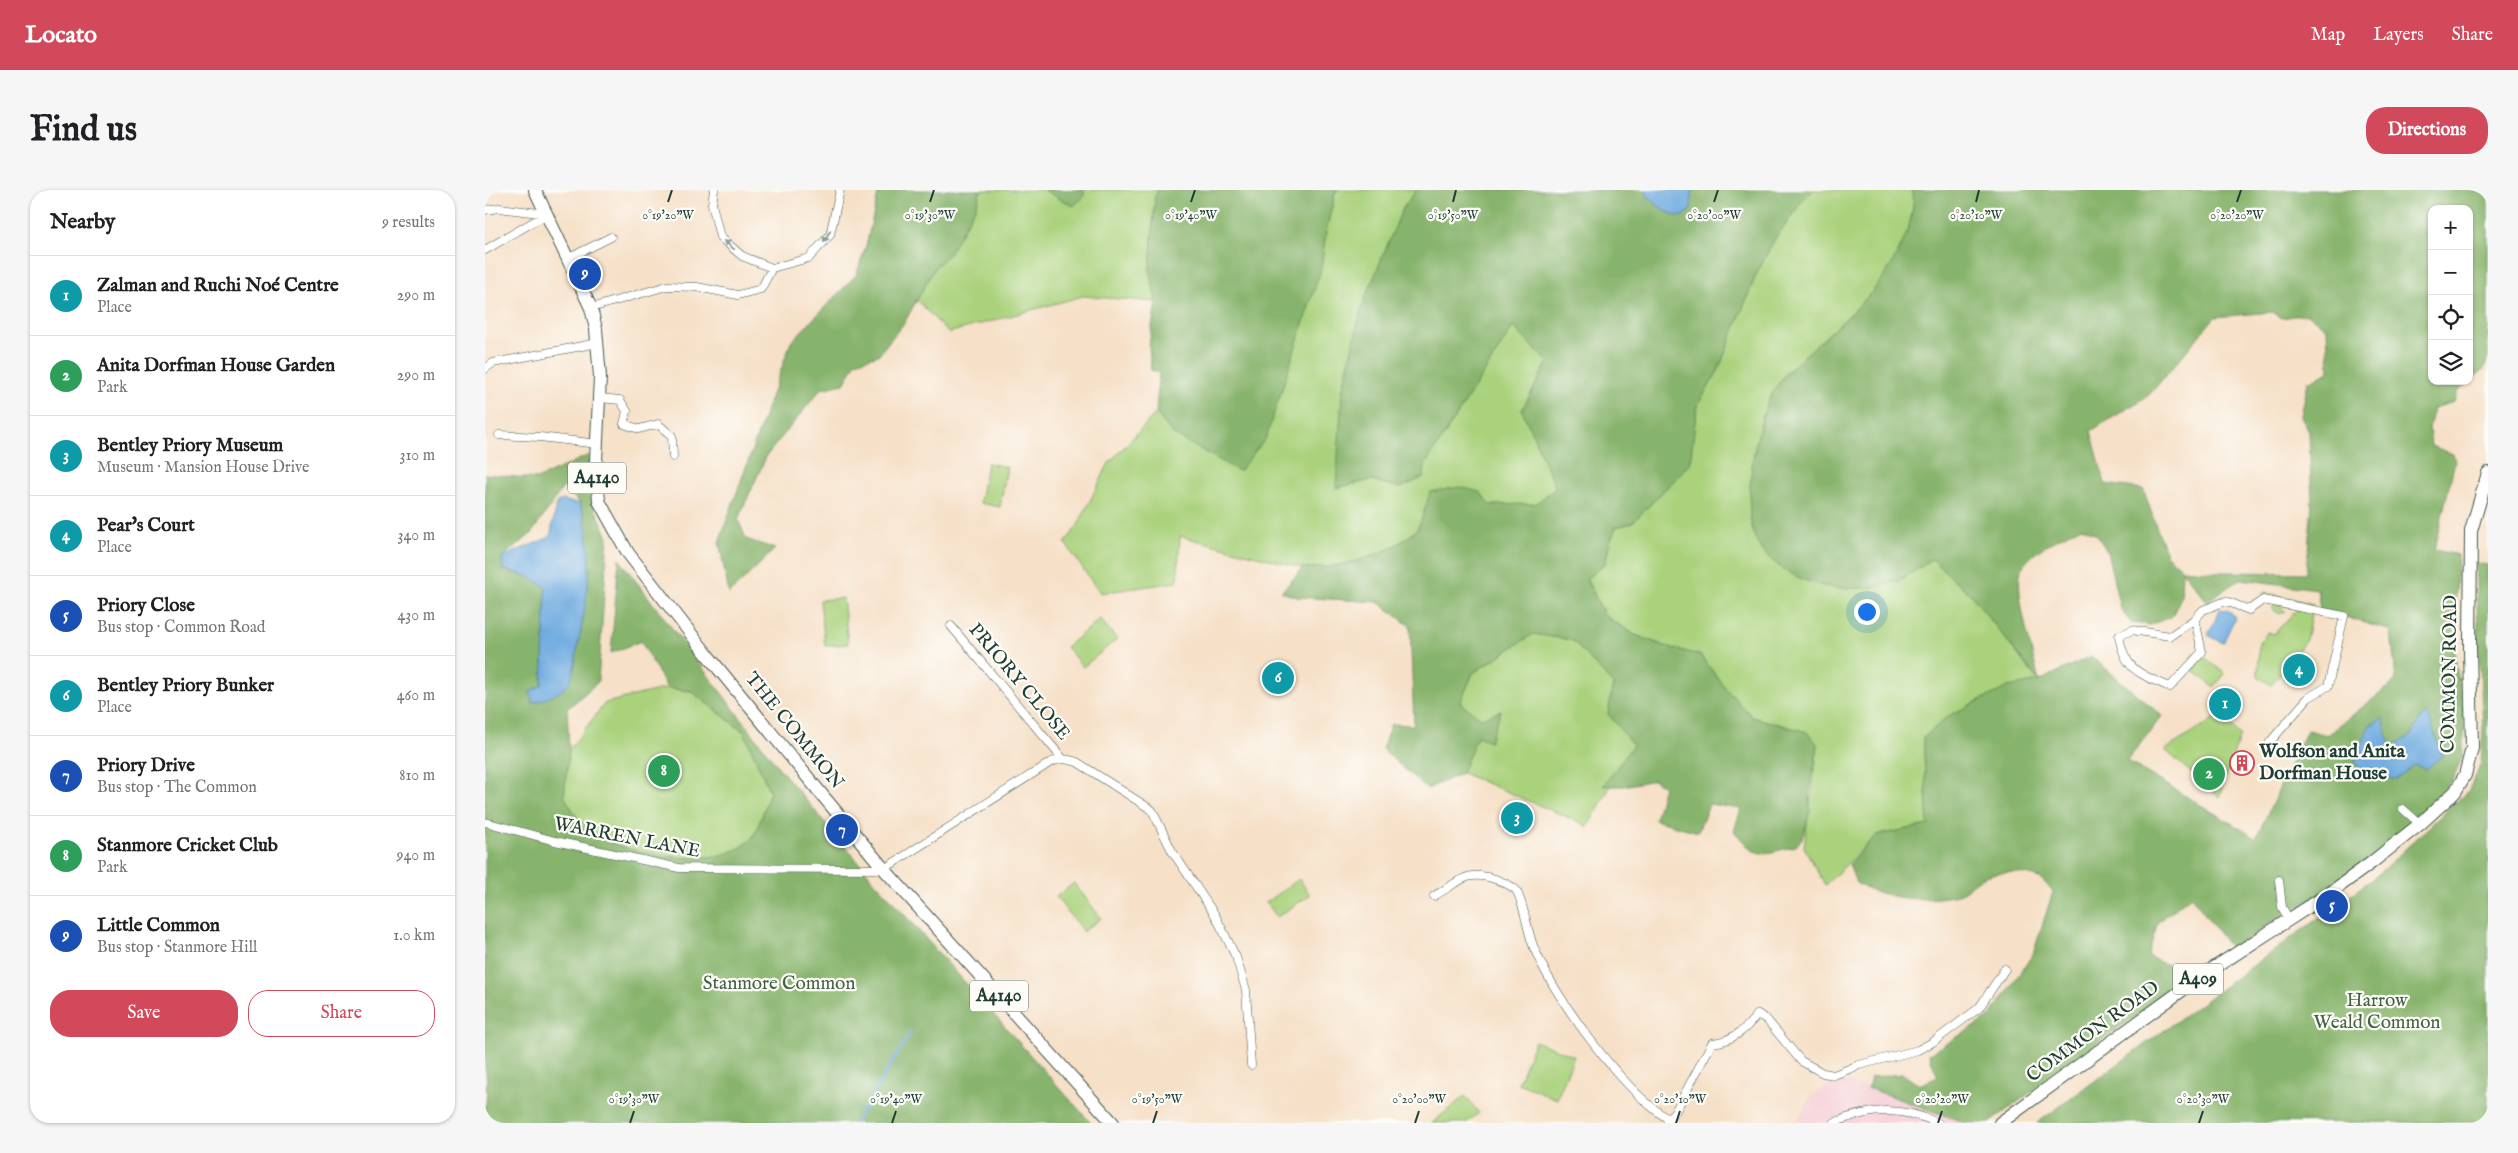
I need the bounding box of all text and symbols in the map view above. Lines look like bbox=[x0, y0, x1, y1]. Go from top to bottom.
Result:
text: Locato bbox=[25, 20, 97, 51]
text: Map bbox=[2311, 24, 2345, 47]
text: Layers bbox=[2373, 24, 2424, 47]
text: Share bbox=[2452, 24, 2493, 47]
button: Directions bbox=[2366, 107, 2488, 154]
text: Find us bbox=[30, 108, 137, 153]
map controls bbox=[2428, 205, 2473, 385]
button: + bbox=[2428, 205, 2473, 250]
text: 0°19'20"W bbox=[642, 208, 694, 223]
text: 0°19'30"W bbox=[905, 208, 956, 223]
text: 0°19'40"W bbox=[1165, 208, 1218, 223]
text: 0°19'50"W bbox=[1428, 208, 1479, 223]
text: 0°20'00"W bbox=[1687, 208, 1741, 223]
text: 0°20'10"W bbox=[1950, 208, 2003, 223]
text: 0°20'20"W bbox=[2210, 208, 2264, 223]
text: Nearby bbox=[50, 209, 115, 236]
text: 9 results bbox=[382, 213, 435, 233]
one-way arrow bbox=[822, 229, 831, 243]
one-way arrow bbox=[723, 240, 735, 251]
button: − bbox=[2428, 250, 2473, 295]
pin: 9 bbox=[569, 255, 601, 293]
text: Zalman and Ruchi Noé Centre bbox=[97, 274, 339, 298]
text: 1 bbox=[63, 286, 69, 306]
text: 290 m bbox=[397, 286, 435, 306]
button: locate bbox=[2428, 295, 2473, 340]
text: Place bbox=[97, 298, 132, 318]
button: layers bbox=[2428, 340, 2473, 385]
text: Anita Dorfman House Garden bbox=[97, 354, 335, 378]
text: 2 bbox=[62, 366, 70, 386]
text: 290 m bbox=[397, 366, 435, 386]
text: Park bbox=[97, 378, 127, 398]
text: Bentley Priory Museum bbox=[97, 434, 283, 458]
text: 3 bbox=[63, 446, 69, 466]
text: 310 m bbox=[399, 446, 435, 466]
text: Museum · Mansion House Drive bbox=[97, 458, 309, 478]
road number: A4140 bbox=[568, 462, 626, 494]
text: Pear's Court bbox=[97, 514, 195, 538]
text: 4 bbox=[62, 526, 70, 546]
text: 340 m bbox=[397, 526, 435, 546]
text: Place bbox=[97, 538, 132, 558]
text: Priory Close bbox=[97, 594, 195, 618]
street label: COMMON ROAD bbox=[2437, 595, 2463, 753]
your location bbox=[1854, 599, 1880, 625]
text: 5 bbox=[63, 606, 69, 626]
text: 430 m bbox=[397, 606, 435, 626]
text: Bus stop · Common Road bbox=[97, 618, 265, 638]
street label: PRIORY CLOSE bbox=[963, 618, 1075, 746]
pin: 4 bbox=[2283, 651, 2315, 689]
pin: 6 bbox=[1262, 659, 1294, 697]
street label: THE COMMON bbox=[739, 667, 849, 795]
text: Bentley Priory Bunker bbox=[97, 674, 274, 698]
pin: 1 bbox=[2209, 685, 2241, 723]
text: 6 bbox=[63, 686, 69, 706]
text: 460 m bbox=[397, 686, 435, 706]
text: Place bbox=[97, 698, 132, 718]
place label: Wolfson and Anita Dorfman House bbox=[2258, 740, 2406, 786]
building icon: Wolfson and Anita Dorfman House bbox=[2229, 750, 2255, 776]
pin: 8 bbox=[648, 752, 680, 790]
text: Priory Drive bbox=[97, 754, 195, 778]
pin: 2 bbox=[2193, 755, 2225, 793]
text: 7 bbox=[62, 766, 70, 786]
text: 810 m bbox=[399, 766, 435, 786]
text: Bus stop · The Common bbox=[97, 778, 257, 798]
pin: 3 bbox=[1501, 799, 1533, 837]
pin: 7 bbox=[826, 811, 858, 849]
street label: WARREN LANE bbox=[552, 812, 702, 864]
text: Stanmore Cricket Club bbox=[97, 834, 278, 858]
text: 8 bbox=[63, 846, 69, 866]
text: 940 m bbox=[397, 846, 435, 866]
text: Park bbox=[97, 858, 127, 878]
pin: 5 bbox=[2316, 887, 2348, 925]
text: Little Common bbox=[97, 914, 220, 938]
text: 9 bbox=[63, 926, 69, 946]
text: 1.0 km bbox=[393, 926, 435, 946]
text: Bus stop · Stanmore Hill bbox=[97, 938, 257, 958]
road number: A409 bbox=[2173, 964, 2223, 994]
park label: Stanmore Common bbox=[703, 972, 855, 996]
street label: COMMON ROAD bbox=[2022, 976, 2164, 1088]
road number: A4140 bbox=[970, 980, 1028, 1011]
park label: Harrow Weald Common bbox=[2314, 989, 2440, 1035]
button: Save bbox=[50, 990, 238, 1037]
button: Share bbox=[248, 990, 435, 1037]
text: 0°19'30"W bbox=[609, 1092, 660, 1107]
text: 0°19'40"W bbox=[870, 1092, 923, 1107]
text: 0°19'50"W bbox=[1132, 1092, 1183, 1107]
text: 0°20'00"W bbox=[1392, 1092, 1446, 1107]
text: 0°20'10"W bbox=[1654, 1092, 1707, 1107]
text: 0°20'20"W bbox=[1915, 1092, 1969, 1107]
text: 0°20'30"W bbox=[2177, 1092, 2230, 1107]

